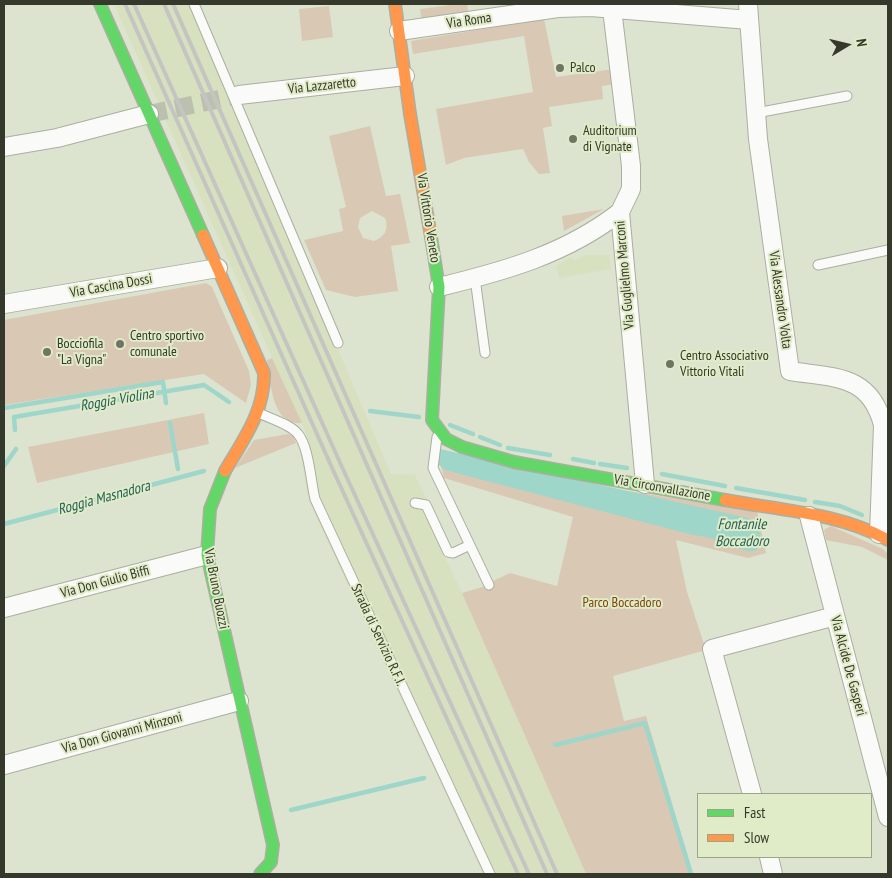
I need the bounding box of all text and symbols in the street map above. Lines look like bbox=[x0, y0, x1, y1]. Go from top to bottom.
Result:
street label: Via Roma bbox=[446, 10, 492, 32]
north arrow bbox=[822, 20, 872, 70]
text: N bbox=[852, 38, 871, 48]
place label: Palco bbox=[570, 60, 596, 76]
marker: Palco bbox=[554, 62, 566, 74]
street label: Via Lazzaretto bbox=[287, 74, 357, 98]
place label: Auditorium di Vignate bbox=[583, 123, 637, 156]
marker: Auditorium di Vignate bbox=[567, 133, 579, 145]
street label: Via Vittorio Veneto bbox=[413, 172, 443, 264]
street label: Via Guglielmo Marconi bbox=[612, 220, 638, 330]
street label: Via Alessandro Volta bbox=[765, 250, 795, 350]
street label: Via Cascina Dossi bbox=[69, 270, 153, 302]
place label: Centro sportivo comunale bbox=[130, 328, 204, 361]
place label: Bocciofila "La Vigna" bbox=[57, 336, 106, 368]
marker: Centro sportivo comunale bbox=[114, 338, 126, 350]
marker: Bocciofila "La Vigna" bbox=[41, 346, 53, 358]
place label: Centro Associativo Vittorio Vitali bbox=[680, 348, 769, 381]
marker: Centro Associativo Vittorio Vitali bbox=[664, 358, 676, 370]
water label: Roggia Violina bbox=[79, 385, 155, 415]
street label: Via Circonvallazione bbox=[613, 471, 711, 505]
water label: Roggia Masnadora bbox=[56, 477, 152, 519]
water label: Fontanile Boccadoro bbox=[715, 516, 769, 551]
street label: Via Bruno Buozzi bbox=[200, 547, 232, 631]
street label: Via Don Giulio Biffi bbox=[59, 562, 151, 602]
street label: Strada di Servizio R.F.I. bbox=[347, 581, 409, 689]
park label: Parco Boccadoro bbox=[582, 595, 662, 611]
street label: Via Alcide De Gasperi bbox=[827, 614, 869, 718]
street label: Via Don Giovanni Minzoni bbox=[60, 709, 184, 757]
legend bbox=[697, 793, 872, 858]
text: Fast bbox=[744, 803, 765, 822]
text: Slow bbox=[744, 828, 769, 847]

